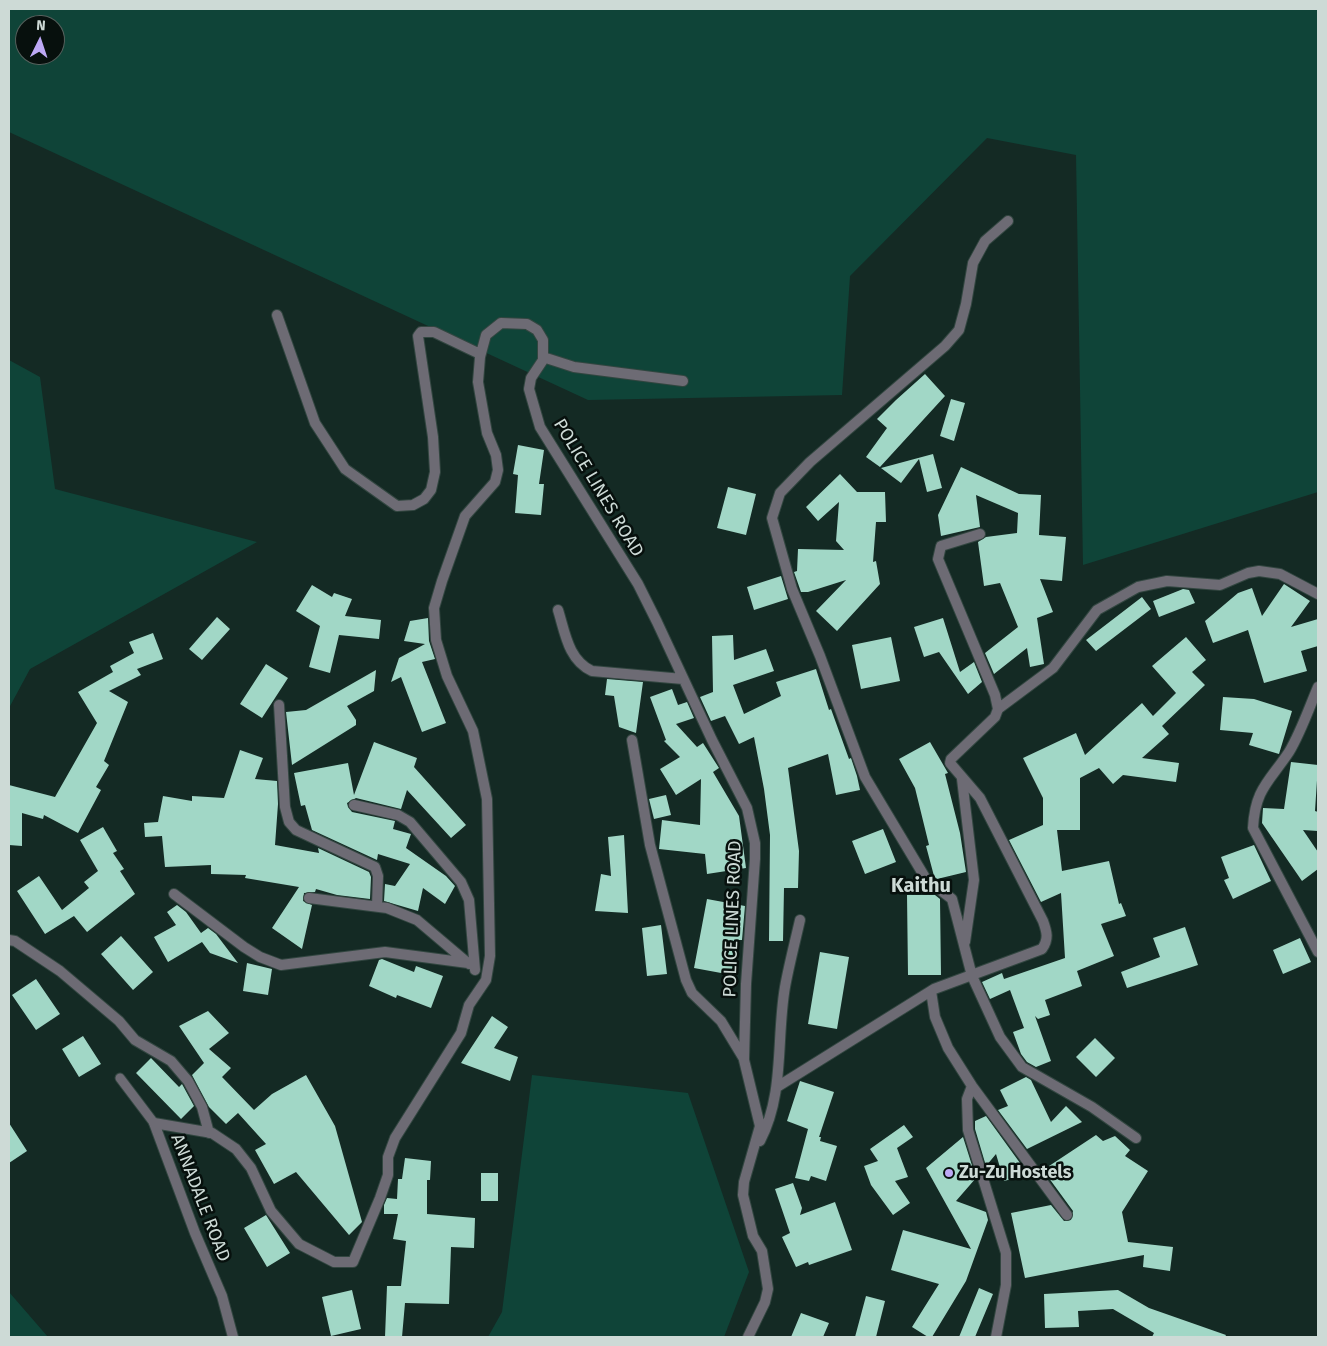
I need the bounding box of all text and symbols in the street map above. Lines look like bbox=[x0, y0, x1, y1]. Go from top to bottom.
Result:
north arrow bbox=[15, 15, 65, 65]
text: N bbox=[36, 17, 46, 34]
street label: POLICE LINES ROAD bbox=[548, 415, 648, 561]
street label: POLICE LINES ROAD bbox=[719, 840, 747, 998]
district label: Kaithu bbox=[891, 874, 951, 898]
street label: ANNADALE ROAD bbox=[166, 1131, 234, 1265]
place label: Zu-Zu Hostels bbox=[959, 1162, 1071, 1184]
marker: Zu-Zu Hostels bbox=[943, 1167, 955, 1179]

